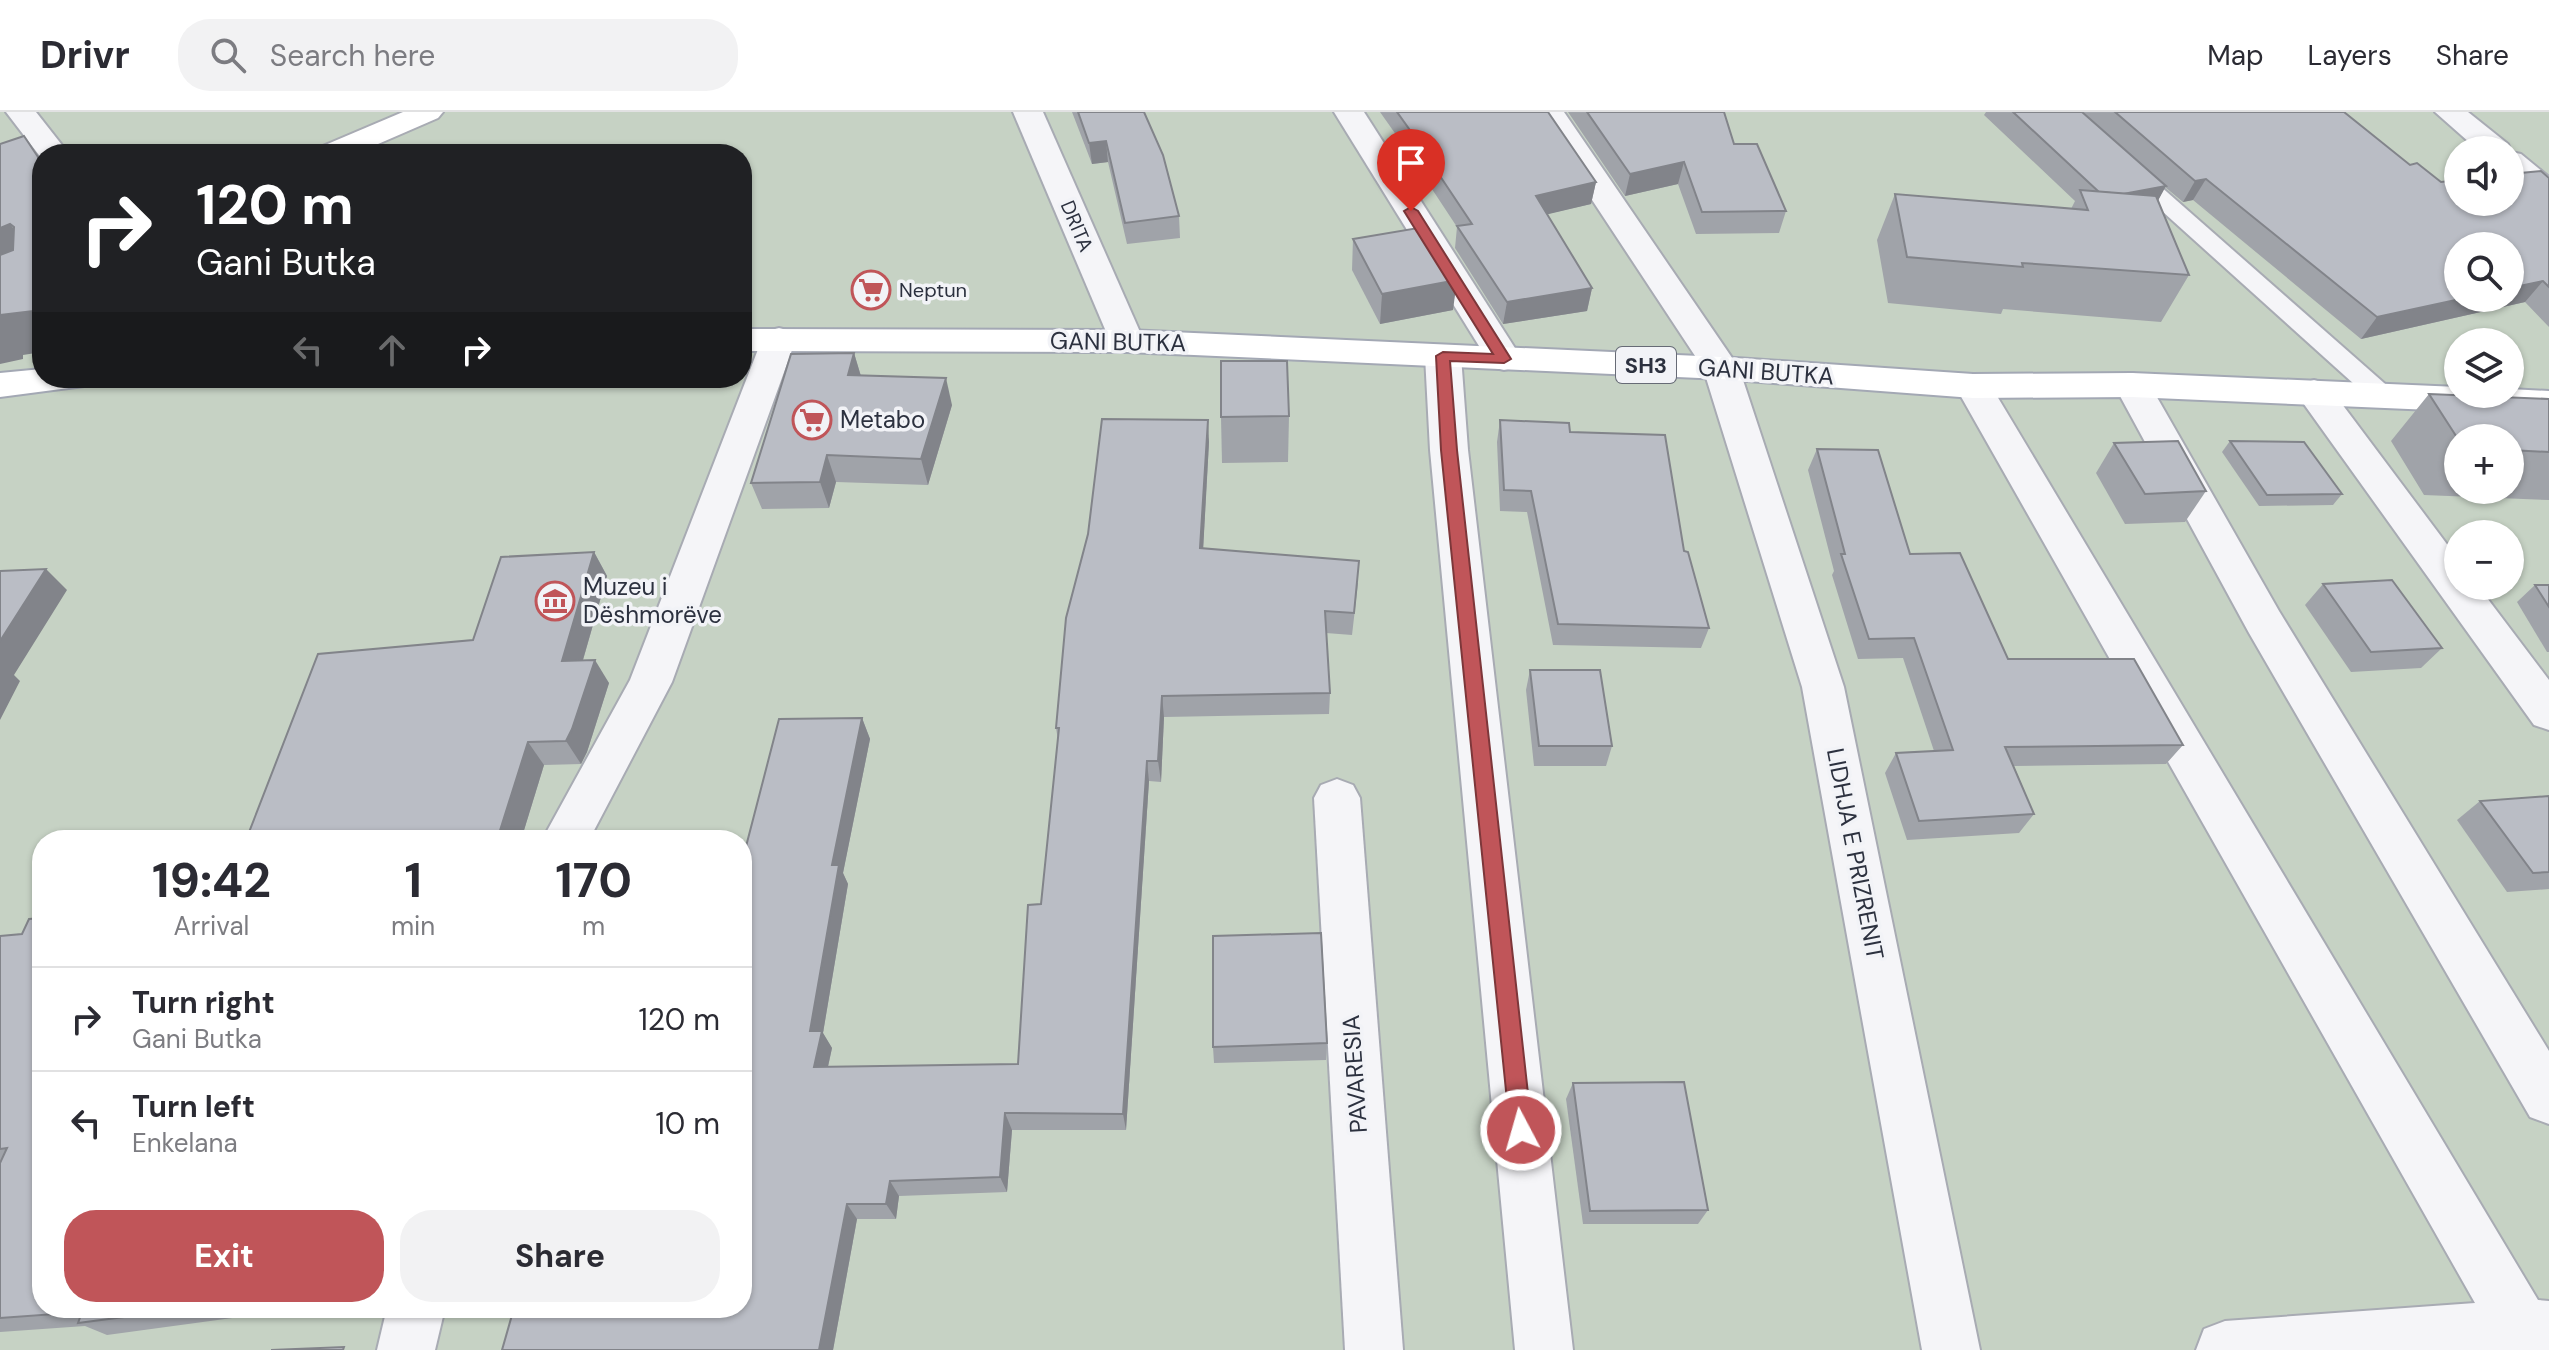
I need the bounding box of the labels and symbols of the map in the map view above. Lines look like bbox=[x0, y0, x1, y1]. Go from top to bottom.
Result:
pin bbox=[1377, 129, 1445, 211]
street label: DRITA bbox=[1055, 196, 1099, 256]
supermarket icon: Neptun bbox=[850, 269, 892, 311]
place label: Neptun bbox=[899, 277, 967, 303]
street label: GANI BUTKA bbox=[1050, 325, 1186, 358]
road number: SH3 bbox=[1616, 347, 1676, 383]
street label: GANI BUTKA bbox=[1697, 351, 1835, 392]
supermarket icon: Metabo bbox=[791, 399, 833, 441]
place label: Metabo bbox=[840, 404, 925, 435]
place label: Muzeu i Dëshmorëve bbox=[583, 571, 722, 630]
museum icon: Muzeu i Dëshmorëve bbox=[534, 580, 576, 622]
street label: LIDHJA E PRIZRENIT bbox=[1820, 745, 1891, 962]
street label: PAVARESIA bbox=[1335, 1014, 1374, 1134]
position arrow bbox=[1479, 1088, 1563, 1172]

